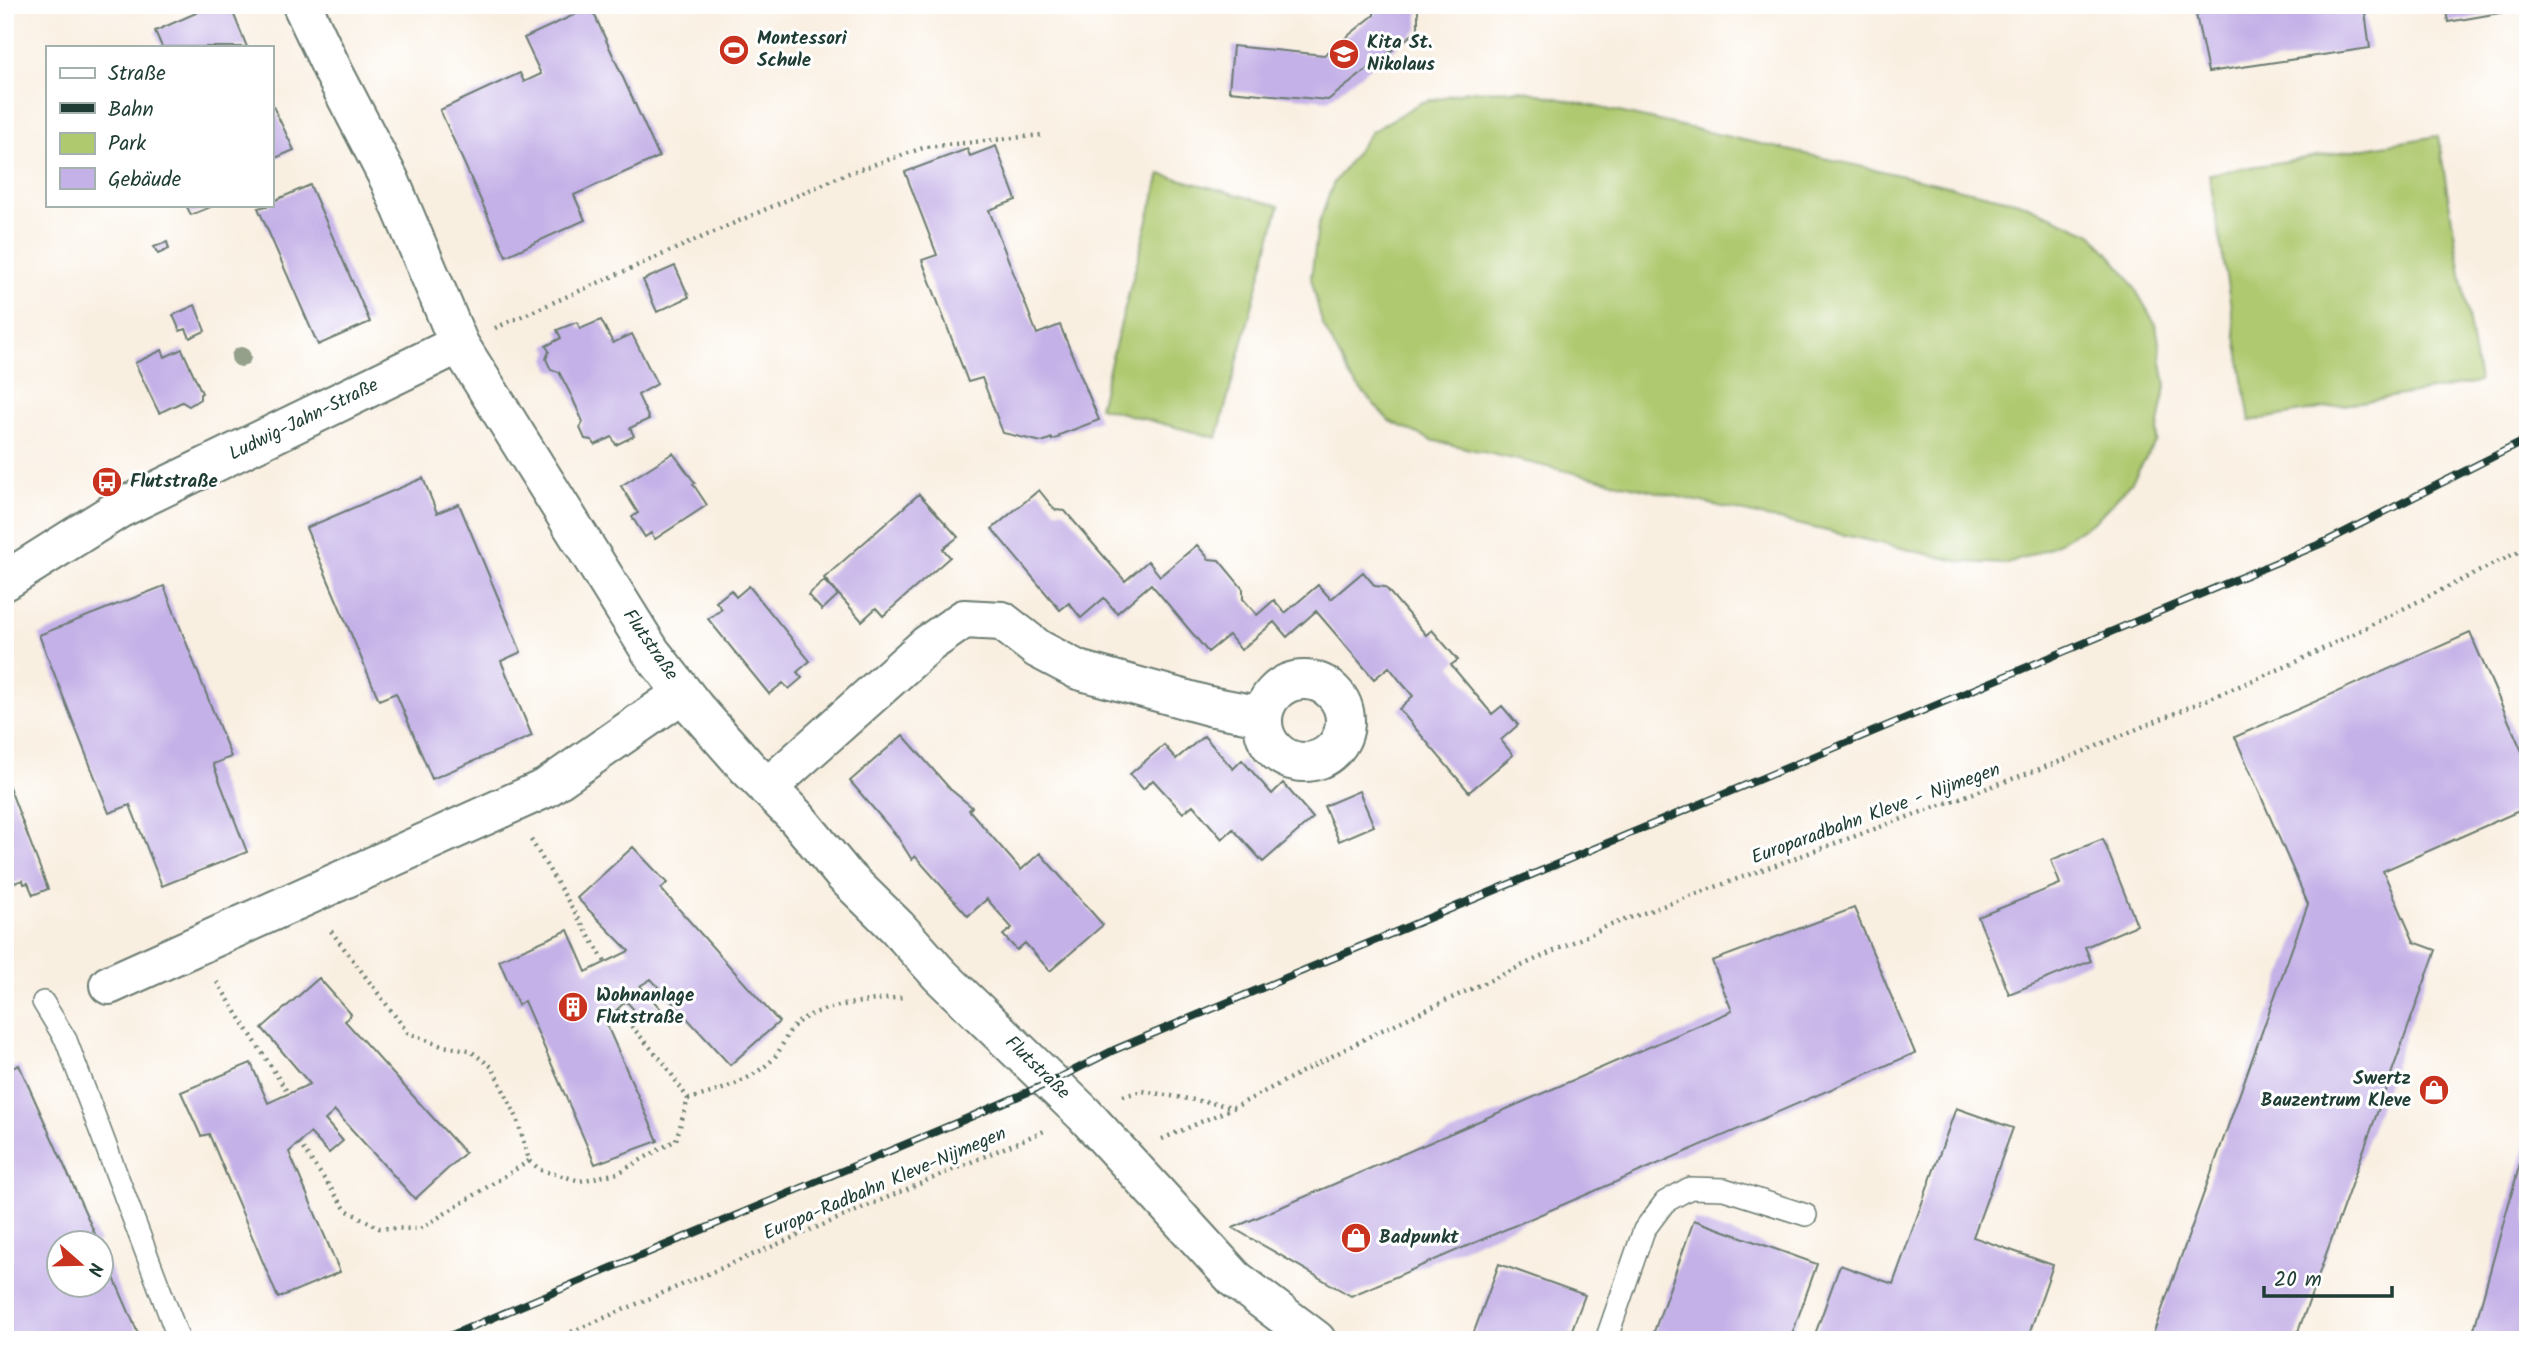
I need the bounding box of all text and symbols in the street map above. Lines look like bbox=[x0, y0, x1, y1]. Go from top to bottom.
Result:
place label: Montessori Schule bbox=[757, 24, 848, 76]
place label: Kita St. Nikolaus bbox=[1367, 28, 1435, 80]
sports icon: Montessori Schule bbox=[717, 33, 751, 67]
school or university icon: Kita St. Nikolaus bbox=[1327, 37, 1361, 71]
legend bbox=[46, 46, 273, 206]
text: Straße bbox=[108, 58, 166, 91]
text: Bahn bbox=[108, 94, 154, 127]
text: Park bbox=[108, 128, 146, 161]
text: Gebäude bbox=[108, 164, 182, 197]
street label: Ludwig-Jahn-Straße bbox=[224, 371, 384, 469]
bus stop icon: Flutstraße bbox=[90, 465, 124, 499]
place label: Flutstraße bbox=[130, 467, 218, 497]
street label: Flutstraße bbox=[614, 603, 686, 687]
street label: Europaradbahn Kleve - Nijmegen bbox=[1747, 755, 2005, 873]
place label: Wohnanlage Flutstraße bbox=[596, 981, 694, 1033]
building icon: Wohnanlage Flutstraße bbox=[556, 990, 590, 1024]
street label: Flutstraße bbox=[997, 1029, 1077, 1107]
place label: Swertz Bauzentrum Kleve bbox=[2261, 1064, 2411, 1116]
shop icon: Swertz Bauzentrum Kleve bbox=[2417, 1073, 2451, 1107]
street label: Europa-Radbahn Kleve-Nijmegen bbox=[759, 1119, 1011, 1249]
shop icon: Badpunkt bbox=[1339, 1221, 1373, 1255]
place label: Badpunkt bbox=[1379, 1223, 1459, 1253]
north arrow bbox=[46, 1230, 116, 1300]
scale bar bbox=[2264, 1254, 2391, 1298]
text: N bbox=[78, 1258, 110, 1280]
text: 20 m bbox=[2274, 1264, 2322, 1297]

